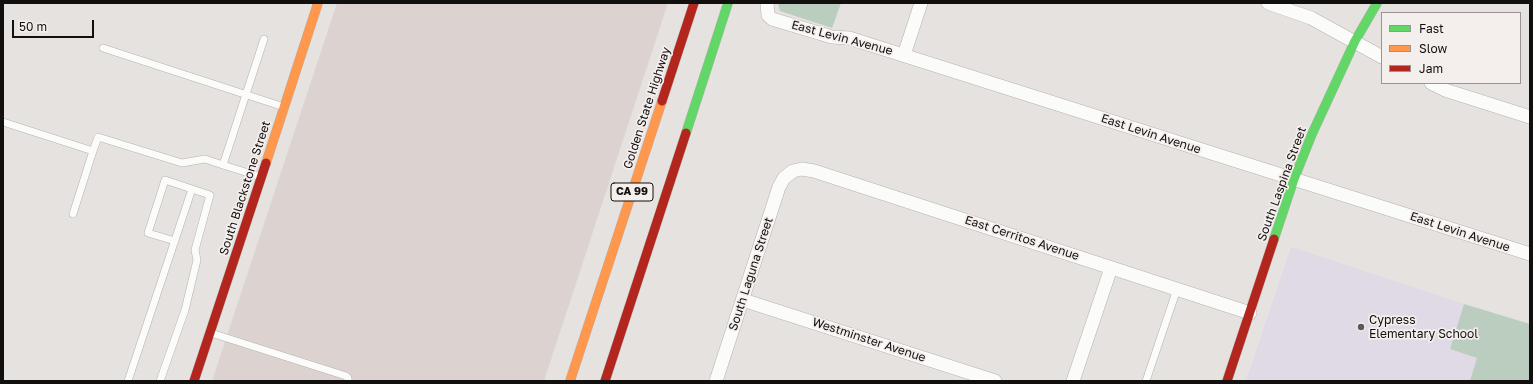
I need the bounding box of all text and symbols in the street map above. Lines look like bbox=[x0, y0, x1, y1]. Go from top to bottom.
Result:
scale bar bbox=[14, 12, 96, 38]
legend bbox=[1381, 12, 1521, 84]
street label: East Levin Avenue bbox=[790, 18, 894, 58]
text: 50 m bbox=[19, 19, 47, 34]
text: Fast bbox=[1419, 21, 1444, 36]
text: Slow bbox=[1419, 41, 1447, 56]
street label: Golden State Highway bbox=[620, 45, 674, 171]
text: Jam bbox=[1419, 61, 1443, 76]
street label: East Levin Avenue bbox=[1099, 111, 1203, 157]
street label: South Blackstone Street bbox=[216, 119, 274, 257]
street label: South Laspina Street bbox=[1255, 125, 1309, 243]
road number: CA 99 bbox=[611, 183, 653, 201]
street label: East Levin Avenue bbox=[1408, 209, 1512, 255]
street label: East Cerritos Avenue bbox=[963, 213, 1081, 263]
street label: South Laguna Street bbox=[726, 215, 776, 333]
place label: Cypress Elementary School bbox=[1369, 313, 1478, 341]
street label: Westminster Avenue bbox=[810, 315, 928, 365]
marker: Cypress Elementary School bbox=[1356, 322, 1366, 332]

